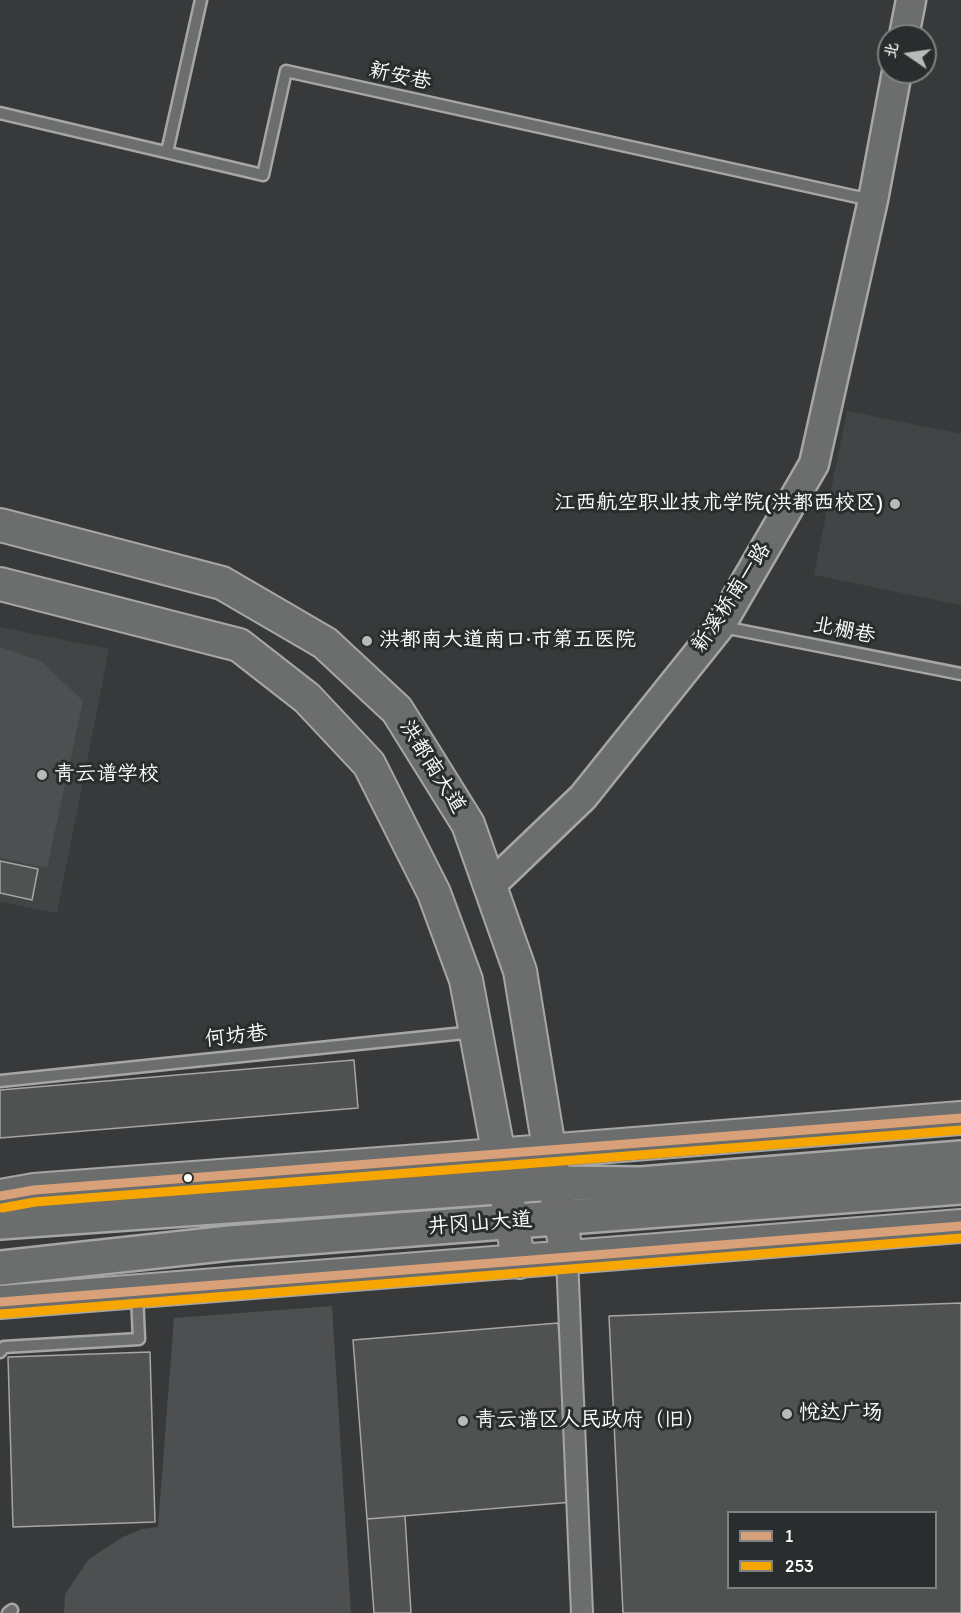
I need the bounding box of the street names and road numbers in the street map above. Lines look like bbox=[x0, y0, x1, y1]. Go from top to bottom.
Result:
street label: 新安巷 bbox=[367, 58, 433, 96]
street label: 新溪桥南一路 bbox=[687, 538, 777, 658]
street label: 北棚巷 bbox=[811, 613, 877, 649]
street label: 洪都南大道 bbox=[393, 716, 471, 818]
street label: 何坊巷 bbox=[203, 1021, 269, 1053]
street label: 井冈山大道 bbox=[427, 1208, 533, 1240]

